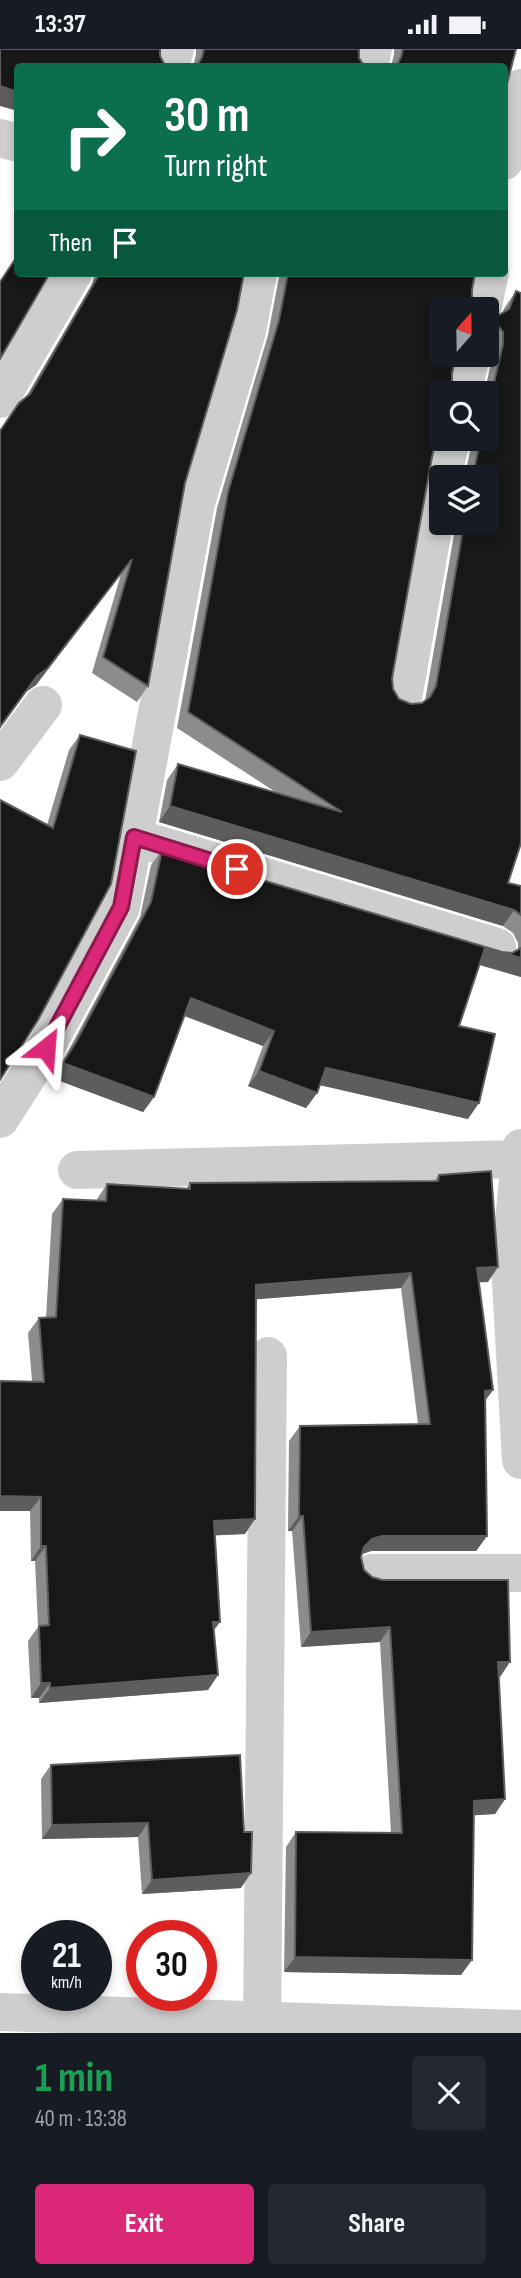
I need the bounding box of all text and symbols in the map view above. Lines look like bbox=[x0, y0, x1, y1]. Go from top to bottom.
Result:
text: 13:37 bbox=[35, 9, 86, 40]
text: 30 m bbox=[164, 87, 249, 146]
icon: right bbox=[49, 91, 140, 182]
text: Turn right bbox=[164, 147, 268, 186]
icon: arrive bbox=[106, 224, 144, 262]
text: Then bbox=[49, 228, 92, 259]
north arrow bbox=[429, 297, 499, 367]
map controls bbox=[429, 297, 499, 535]
button: search bbox=[429, 381, 499, 451]
button: layers bbox=[429, 465, 499, 535]
pin bbox=[207, 839, 267, 899]
icon: arrive bbox=[218, 850, 256, 888]
position arrow bbox=[9, 1011, 83, 1085]
speed limit sign: 30 bbox=[126, 1920, 217, 2011]
text: 21 bbox=[52, 1935, 81, 1978]
text: km/h bbox=[51, 1972, 82, 1993]
text: 1 min bbox=[35, 2053, 113, 2104]
button: close bbox=[412, 2056, 486, 2130]
text: 40 m · 13:38 bbox=[35, 2105, 127, 2133]
button: Exit bbox=[35, 2184, 254, 2264]
button: Share bbox=[268, 2184, 486, 2264]

